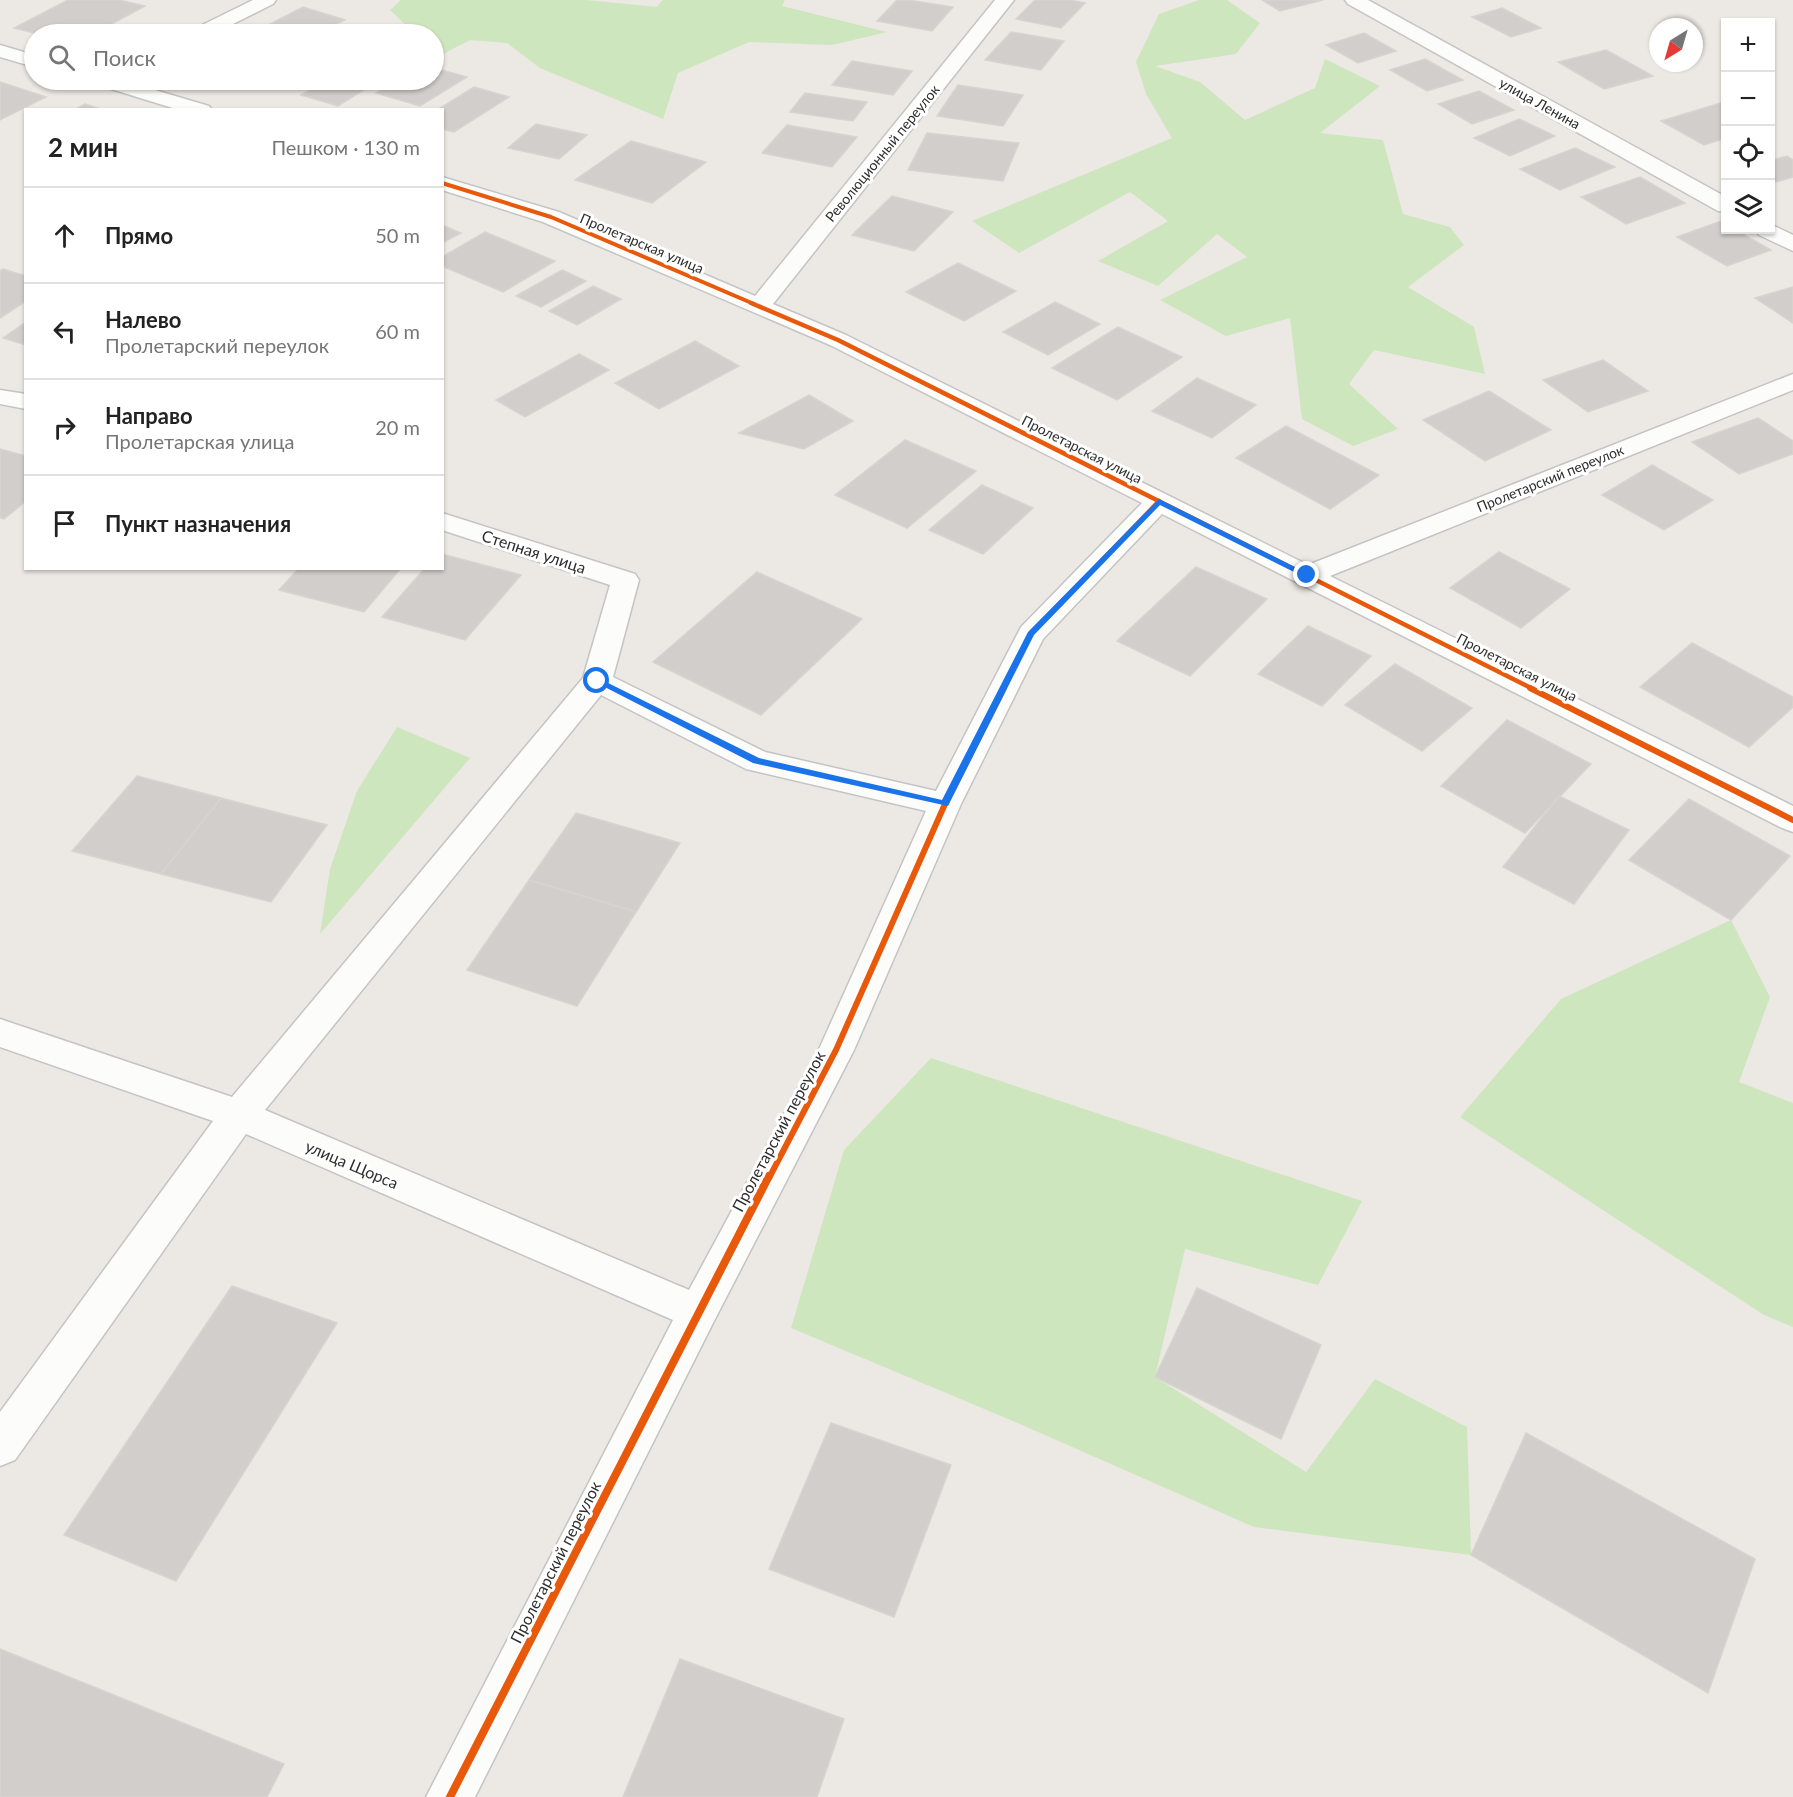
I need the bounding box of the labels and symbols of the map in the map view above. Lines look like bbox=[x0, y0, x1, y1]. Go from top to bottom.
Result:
north arrow bbox=[1649, 18, 1703, 72]
street label: улица Ленина bbox=[1497, 74, 1583, 132]
street label: Революционный переулок bbox=[821, 80, 943, 225]
street label: Пролетарская улица bbox=[578, 209, 706, 277]
street label: Пролетарская улица bbox=[1019, 411, 1145, 487]
street label: Пролетарский переулок bbox=[1474, 440, 1627, 515]
street label: Степная улица bbox=[480, 525, 588, 577]
route end bbox=[1293, 561, 1319, 587]
street label: Пролетарская улица bbox=[1454, 629, 1580, 705]
route start bbox=[583, 667, 609, 693]
street label: Пролетарский переулок bbox=[728, 1047, 829, 1215]
street label: улица Щорса bbox=[303, 1136, 401, 1192]
street label: Пролетарский переулок bbox=[506, 1477, 605, 1646]

